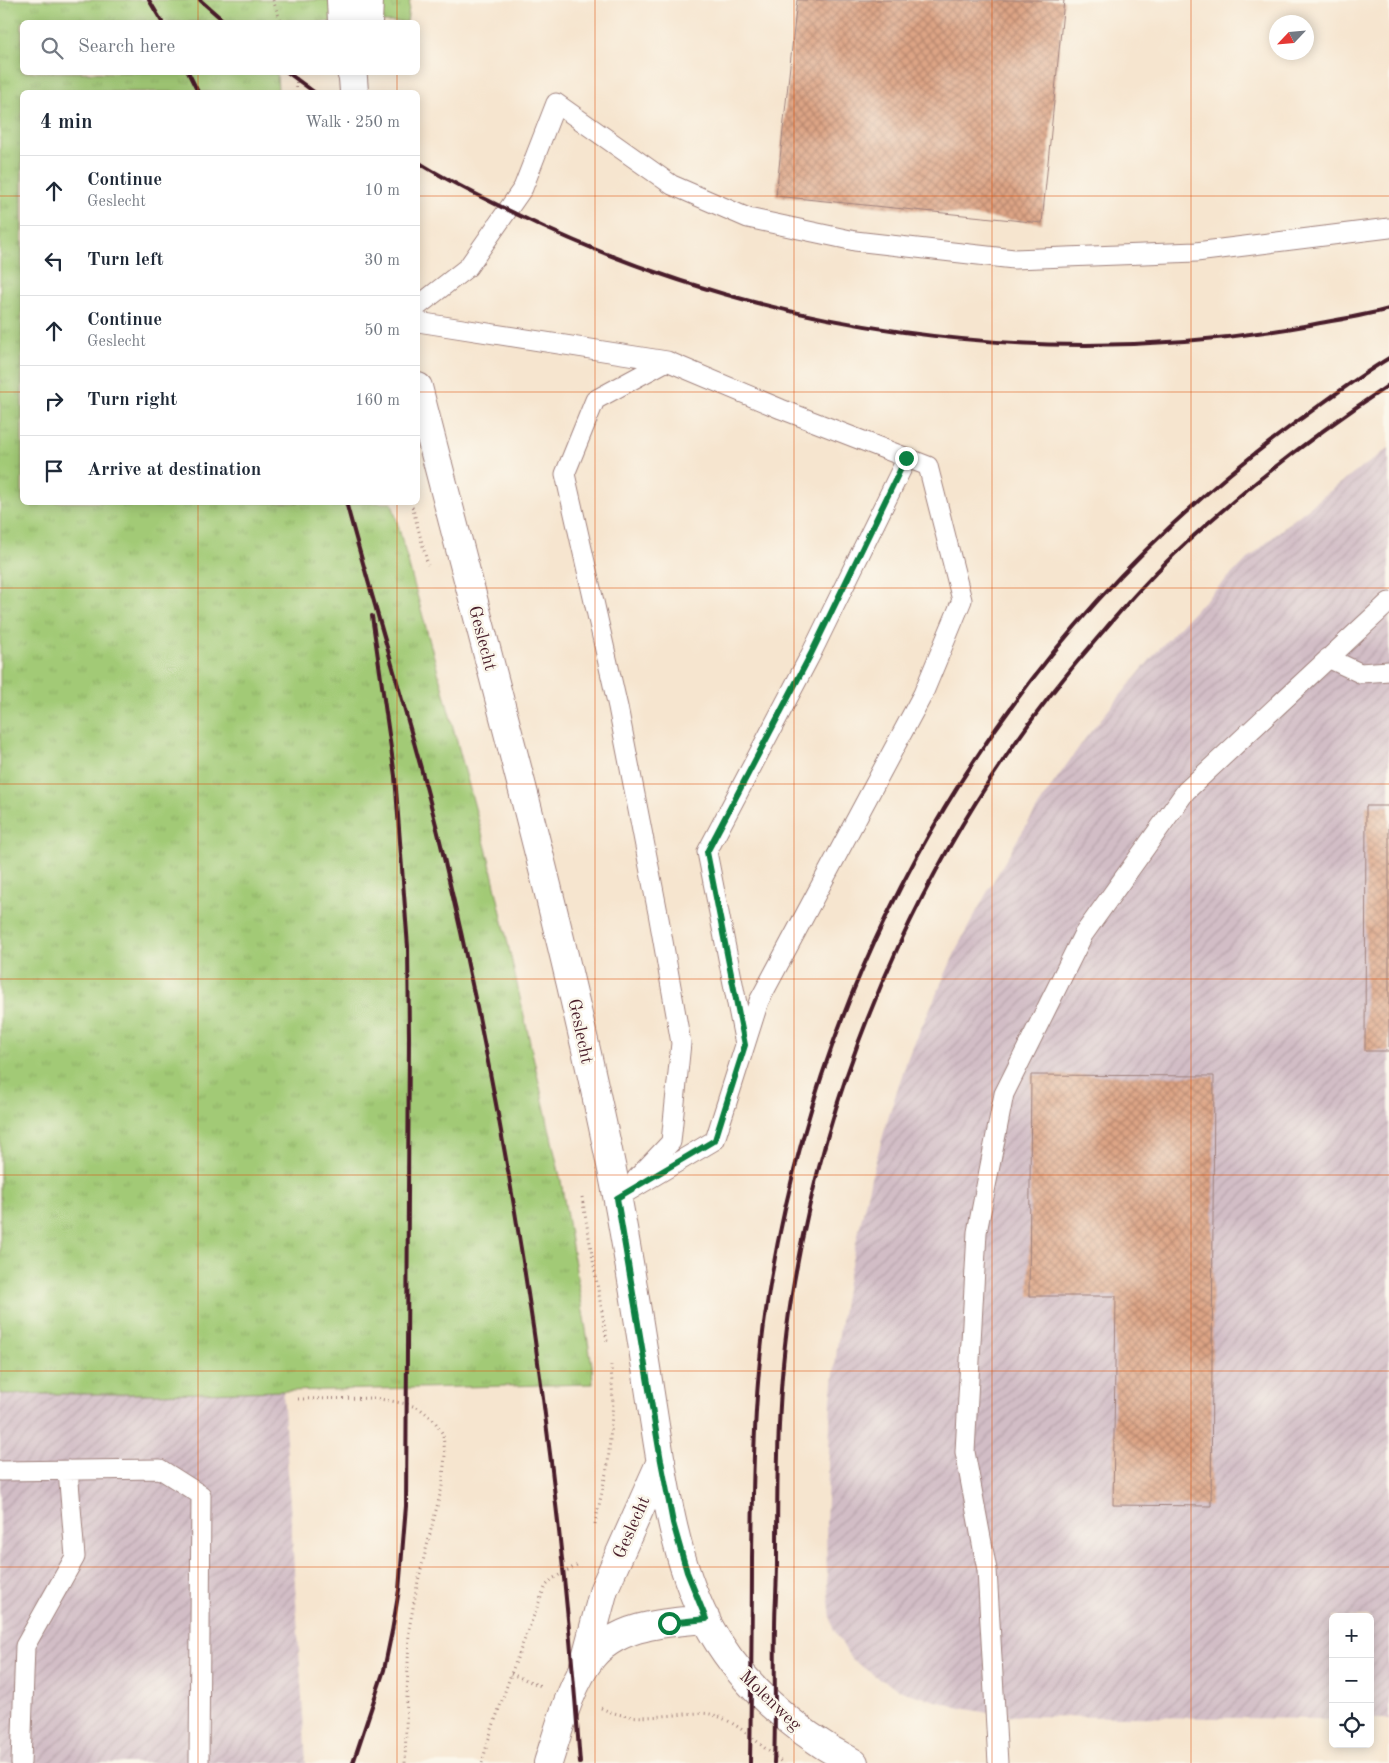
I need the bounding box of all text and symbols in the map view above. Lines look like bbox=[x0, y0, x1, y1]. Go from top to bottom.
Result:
north arrow bbox=[1269, 15, 1314, 60]
search box bbox=[20, 20, 420, 75]
icon: search bbox=[38, 34, 66, 62]
text: Search here bbox=[78, 38, 175, 57]
text: 4 min bbox=[40, 112, 93, 133]
text: Walk · 250 m bbox=[305, 115, 400, 131]
text: Continue bbox=[87, 171, 162, 190]
icon: ahead bbox=[40, 177, 68, 205]
text: 10 m bbox=[364, 183, 400, 199]
text: Geslecht bbox=[87, 194, 146, 210]
icon: left bbox=[40, 247, 68, 275]
text: Turn left bbox=[87, 251, 164, 270]
text: 30 m bbox=[364, 253, 400, 269]
text: Continue bbox=[87, 311, 162, 330]
icon: ahead bbox=[40, 317, 68, 345]
text: 50 m bbox=[364, 323, 400, 339]
text: Geslecht bbox=[87, 334, 146, 350]
icon: right bbox=[40, 387, 68, 415]
text: Turn right bbox=[87, 391, 177, 410]
text: 160 m bbox=[355, 393, 400, 409]
route end bbox=[895, 447, 918, 470]
icon: arrive bbox=[40, 457, 68, 485]
text: Arrive at destination bbox=[87, 461, 261, 480]
street label: Geslecht bbox=[465, 604, 499, 673]
street label: Geslecht bbox=[564, 997, 596, 1065]
street label: Geslecht bbox=[610, 1494, 654, 1561]
route start bbox=[658, 1612, 681, 1635]
map controls bbox=[1329, 1613, 1374, 1748]
button: + bbox=[1329, 1613, 1374, 1658]
button: − bbox=[1329, 1658, 1374, 1703]
street label: Molenweg bbox=[736, 1667, 805, 1734]
button: locate bbox=[1329, 1703, 1374, 1748]

